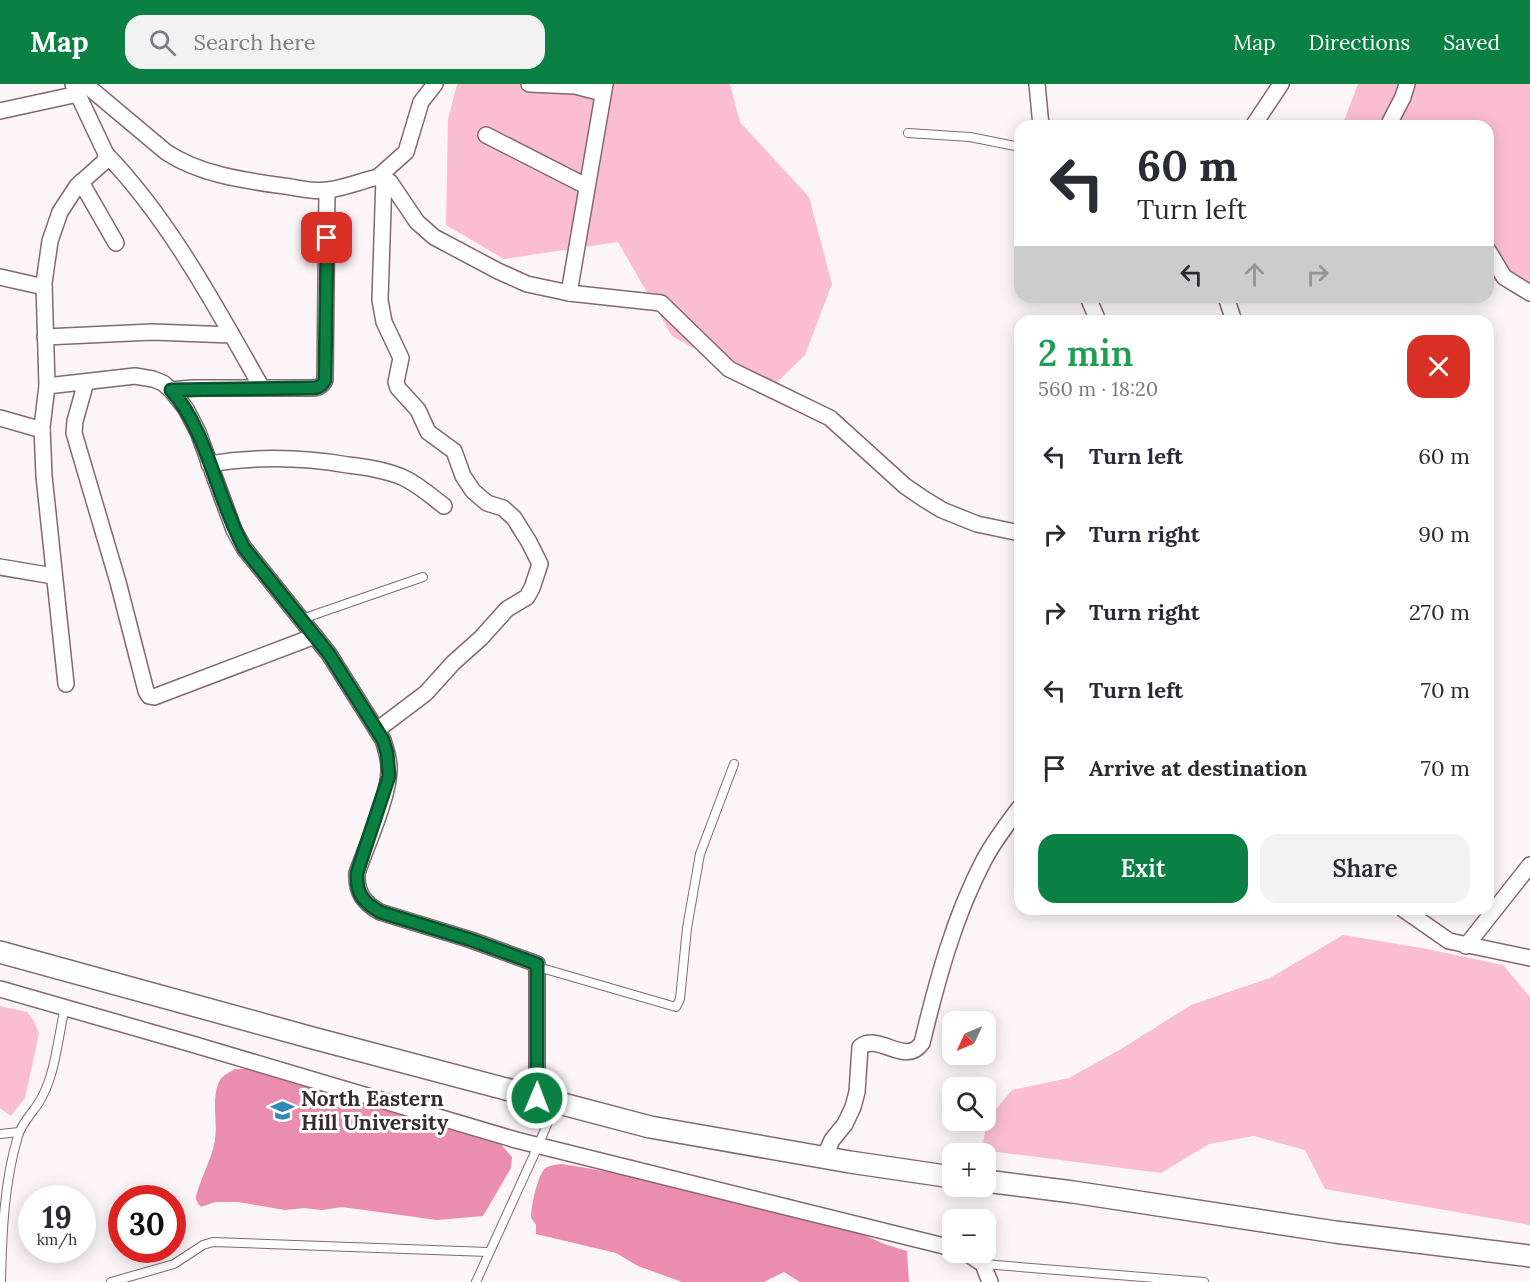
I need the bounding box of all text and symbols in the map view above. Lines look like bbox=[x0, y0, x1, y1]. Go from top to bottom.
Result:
search box bbox=[125, 15, 545, 69]
text: Map bbox=[30, 24, 89, 60]
icon: search bbox=[146, 26, 179, 59]
text: Search here bbox=[194, 28, 316, 56]
text: Map bbox=[1233, 29, 1276, 56]
text: Directions bbox=[1309, 29, 1410, 56]
text: Saved bbox=[1443, 29, 1500, 56]
text: 60 m bbox=[1137, 139, 1238, 193]
icon: left bbox=[1038, 144, 1116, 222]
text: Turn left bbox=[1137, 192, 1247, 226]
pin bbox=[301, 212, 352, 263]
icon: arrive bbox=[310, 221, 343, 254]
icon: left bbox=[1175, 258, 1208, 291]
icon: ahead bbox=[1238, 258, 1271, 291]
icon: right bbox=[1301, 258, 1334, 291]
text: 2 min bbox=[1038, 330, 1133, 376]
button: close bbox=[1407, 335, 1470, 398]
text: 560 m · 18:20 bbox=[1038, 376, 1158, 401]
icon: left bbox=[1038, 440, 1071, 473]
text: Turn left bbox=[1089, 442, 1183, 470]
text: 60 m bbox=[1418, 442, 1470, 470]
icon: right bbox=[1038, 518, 1071, 551]
text: Turn right bbox=[1089, 520, 1200, 548]
text: 90 m bbox=[1418, 520, 1470, 548]
icon: right bbox=[1038, 596, 1071, 629]
text: Turn right bbox=[1089, 598, 1200, 626]
text: 270 m bbox=[1409, 598, 1470, 626]
icon: left bbox=[1038, 674, 1071, 707]
text: Turn left bbox=[1089, 676, 1183, 704]
text: 70 m bbox=[1421, 676, 1470, 704]
icon: arrive bbox=[1038, 752, 1071, 785]
text: Arrive at destination bbox=[1089, 754, 1307, 782]
text: 70 m bbox=[1421, 754, 1470, 782]
button: Exit bbox=[1038, 834, 1248, 903]
button: Share bbox=[1260, 834, 1470, 903]
north arrow bbox=[942, 1011, 996, 1065]
map controls bbox=[942, 1011, 996, 1263]
position arrow bbox=[505, 1066, 569, 1130]
button: search bbox=[942, 1077, 996, 1131]
place label: North Eastern Hill University bbox=[301, 1085, 449, 1136]
school or university icon: North Eastern Hill University bbox=[270, 1098, 296, 1124]
button: + bbox=[942, 1143, 996, 1197]
speed limit sign: 30 bbox=[108, 1185, 186, 1263]
text: 19 bbox=[42, 1198, 72, 1236]
button: − bbox=[942, 1209, 996, 1263]
text: km/h bbox=[37, 1230, 77, 1249]

